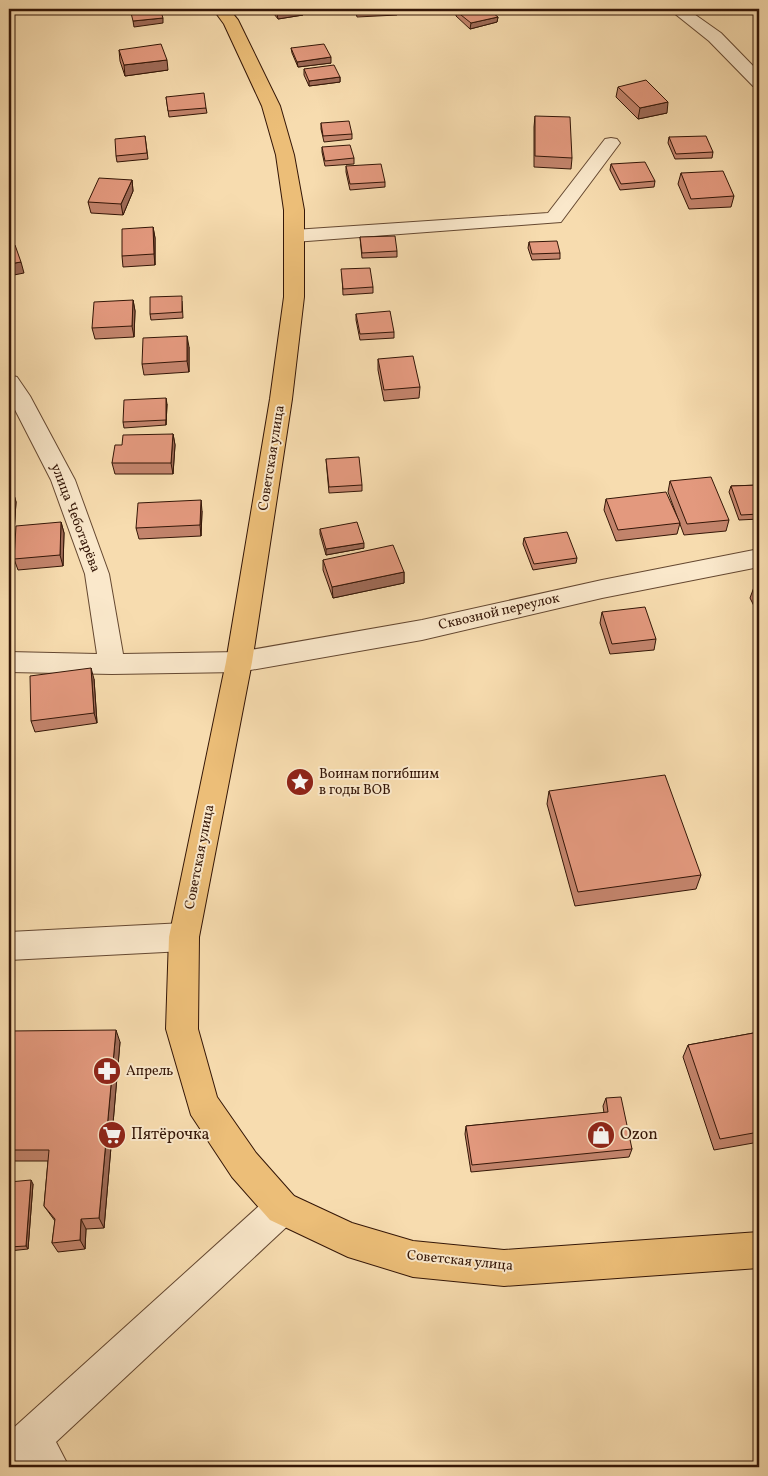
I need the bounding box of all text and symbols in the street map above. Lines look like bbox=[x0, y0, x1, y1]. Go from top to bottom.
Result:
street label: Советская улица bbox=[254, 404, 290, 512]
street label: улица Чеботарёва bbox=[45, 461, 105, 575]
street label: Сквозной переулок bbox=[437, 589, 562, 635]
place label: Воинам погибшим в годы ВОВ bbox=[319, 765, 439, 800]
place icon: Воинам погибшим в годы ВОВ bbox=[285, 767, 315, 797]
street label: Советская улица bbox=[181, 803, 220, 911]
pharmacy icon: Апрель bbox=[92, 1056, 122, 1086]
place label: Апрель bbox=[126, 1062, 173, 1081]
supermarket icon: Пятёрочка bbox=[97, 1120, 127, 1150]
shop icon: Ozon bbox=[586, 1120, 616, 1150]
place label: Пятёрочка bbox=[131, 1124, 210, 1146]
place label: Ozon bbox=[620, 1124, 658, 1146]
street label: Советская улица bbox=[406, 1246, 514, 1276]

